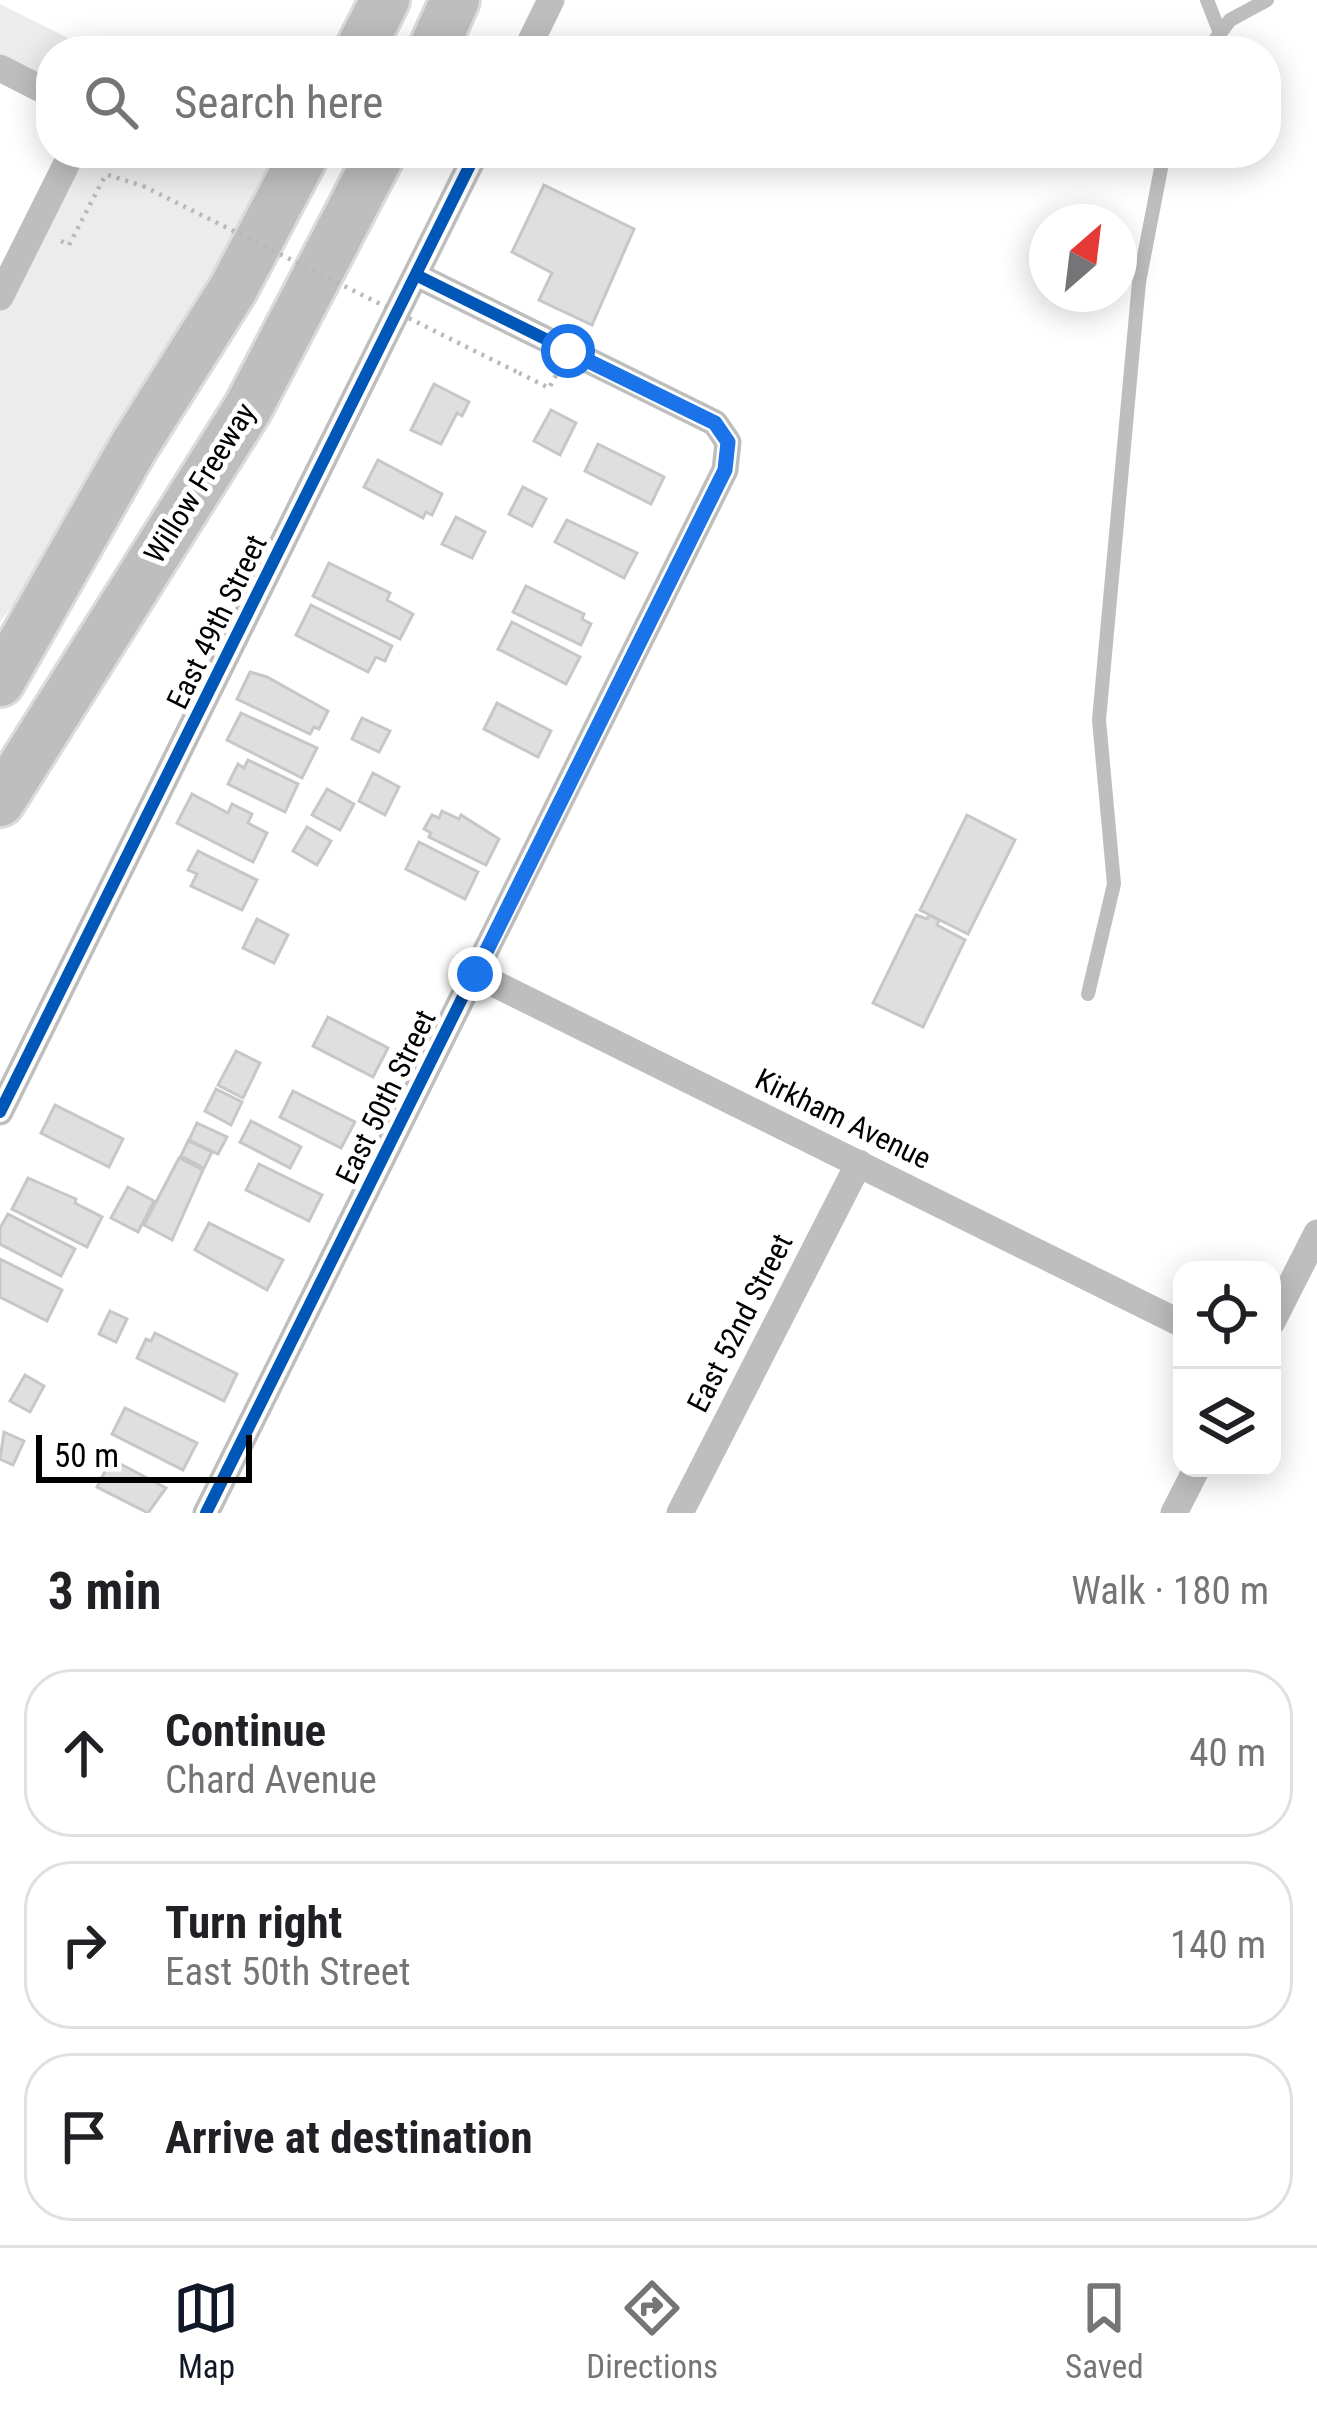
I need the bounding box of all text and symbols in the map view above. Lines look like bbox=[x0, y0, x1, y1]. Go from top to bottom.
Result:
search box bbox=[36, 36, 1281, 168]
icon: search bbox=[78, 69, 144, 135]
text: Search here bbox=[174, 76, 383, 129]
north arrow bbox=[1029, 204, 1137, 312]
route start bbox=[541, 324, 595, 378]
street label: Willow Freeway bbox=[136, 396, 263, 569]
street label: East 49th Street bbox=[159, 529, 274, 714]
route end bbox=[448, 947, 502, 1001]
street label: East 50th Street bbox=[328, 1004, 443, 1189]
street label: Kirkham Avenue bbox=[750, 1061, 937, 1176]
street label: East 52nd Street bbox=[680, 1228, 799, 1418]
map controls bbox=[1173, 1261, 1281, 1477]
button: locate bbox=[1173, 1261, 1281, 1369]
button: layers bbox=[1173, 1369, 1281, 1477]
scale bar bbox=[36, 1429, 252, 1482]
text: 50 m bbox=[54, 1436, 119, 1475]
text: 3 min bbox=[48, 1562, 161, 1621]
text: Walk · 180 m bbox=[1071, 1568, 1269, 1614]
text: Continue bbox=[165, 1704, 326, 1757]
icon: ahead bbox=[51, 1720, 117, 1786]
text: 40 m bbox=[1189, 1730, 1266, 1776]
text: Chard Avenue bbox=[165, 1757, 377, 1803]
text: Turn right bbox=[165, 1896, 342, 1949]
icon: right bbox=[51, 1912, 117, 1978]
text: 140 m bbox=[1170, 1922, 1266, 1968]
text: East 50th Street bbox=[165, 1949, 411, 1995]
icon: arrive bbox=[51, 2104, 117, 2170]
text: Arrive at destination bbox=[165, 2111, 533, 2164]
tab: Map bbox=[173, 2275, 239, 2386]
tab: Directions bbox=[586, 2275, 718, 2386]
tab: Saved bbox=[1065, 2275, 1144, 2386]

